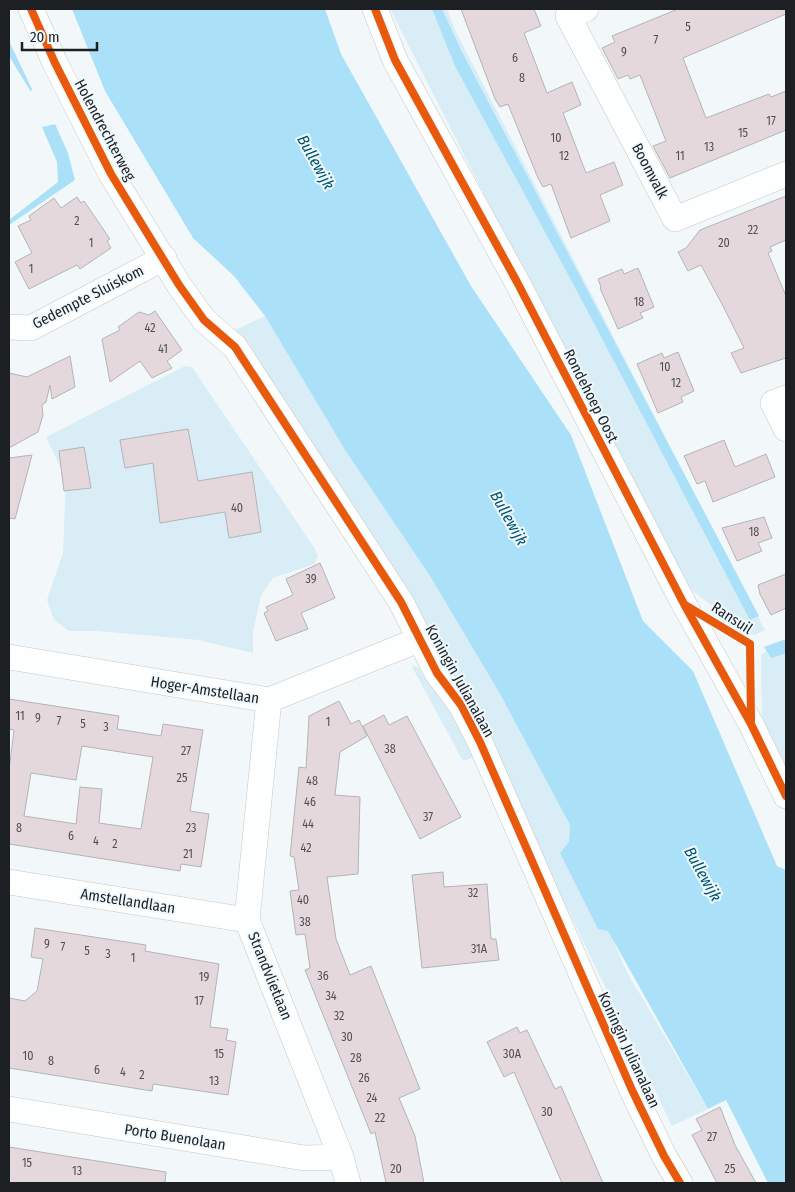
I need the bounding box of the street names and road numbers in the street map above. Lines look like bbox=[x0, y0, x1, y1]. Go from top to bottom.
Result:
street label: Holendrechterweg bbox=[71, 76, 139, 184]
street label: Boomvalk bbox=[628, 140, 672, 202]
street label: Gedempte Sluiskom bbox=[29, 261, 147, 333]
street label: Rondehoep Oost bbox=[560, 346, 622, 446]
street label: Ransuil bbox=[708, 598, 756, 638]
street label: Koningin Julianalaan bbox=[422, 622, 498, 740]
street label: Hoger-Amstellaan bbox=[149, 673, 261, 707]
street label: Amstellandlaan bbox=[79, 885, 177, 917]
street label: Strandvlietlaan bbox=[244, 929, 296, 1023]
street label: Koningin Julianalaan bbox=[594, 989, 664, 1111]
street label: Porto Buenolaan bbox=[123, 1120, 227, 1154]

